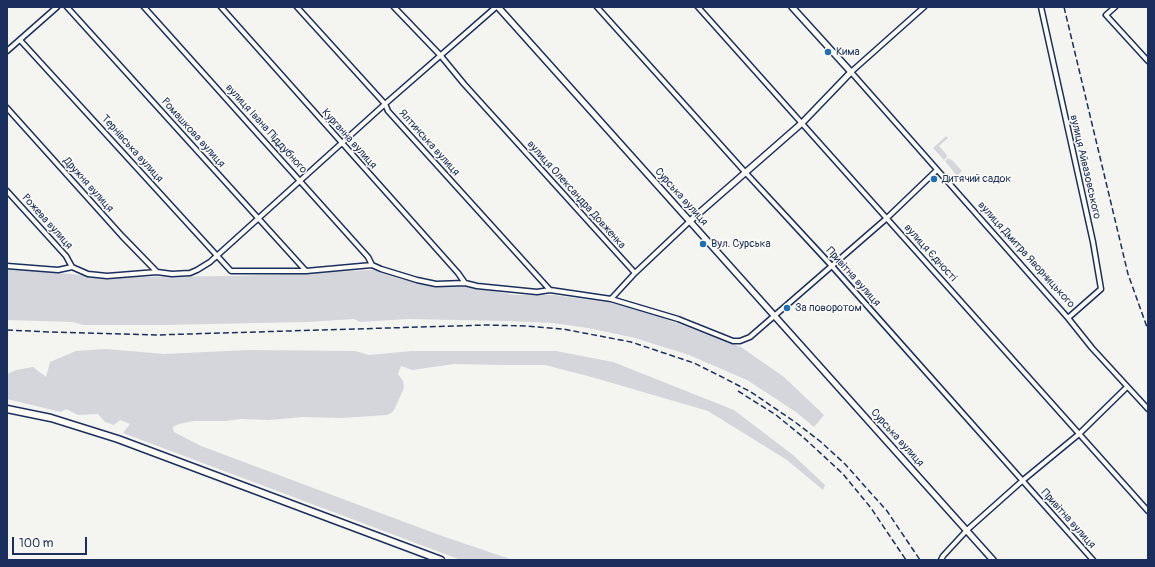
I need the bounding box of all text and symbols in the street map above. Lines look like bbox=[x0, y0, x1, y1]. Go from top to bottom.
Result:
place label: Кима bbox=[836, 45, 860, 59]
marker: Кима bbox=[823, 47, 833, 57]
street label: вулиця Івана Піддубного bbox=[222, 82, 310, 176]
street label: Ромашкова вулиця bbox=[158, 96, 228, 170]
street label: Курганна вулиця bbox=[319, 106, 379, 172]
street label: Ялтинська вулиця bbox=[396, 107, 462, 179]
street label: Тернівська вулиця bbox=[98, 113, 166, 185]
street label: вулиця Айвазовського bbox=[1067, 114, 1103, 220]
street label: вулиця Олександра Довженка bbox=[524, 138, 628, 252]
street label: Дружня вулиця bbox=[60, 155, 116, 215]
street label: Сурська вулиця bbox=[652, 165, 710, 229]
place label: Дитячий садок bbox=[942, 172, 1011, 186]
marker: Дитячий садок bbox=[929, 174, 939, 184]
street label: Рожева вулиця bbox=[19, 192, 75, 252]
street label: вулиця Дмитра Яворницького bbox=[975, 199, 1077, 311]
street label: вулиця Єдності bbox=[901, 222, 959, 284]
place label: Вул. Сурська bbox=[711, 237, 771, 251]
marker: Вул. Сурська bbox=[698, 239, 708, 249]
street label: Привітна вулиця bbox=[823, 245, 883, 309]
place label: За поворотом bbox=[795, 301, 862, 315]
marker: За поворотом bbox=[782, 303, 792, 313]
street label: Сурська вулиця bbox=[868, 406, 926, 470]
street label: Привітна вулиця bbox=[1038, 487, 1098, 551]
scale bar bbox=[14, 529, 89, 555]
text: 100 m bbox=[19, 536, 53, 551]

